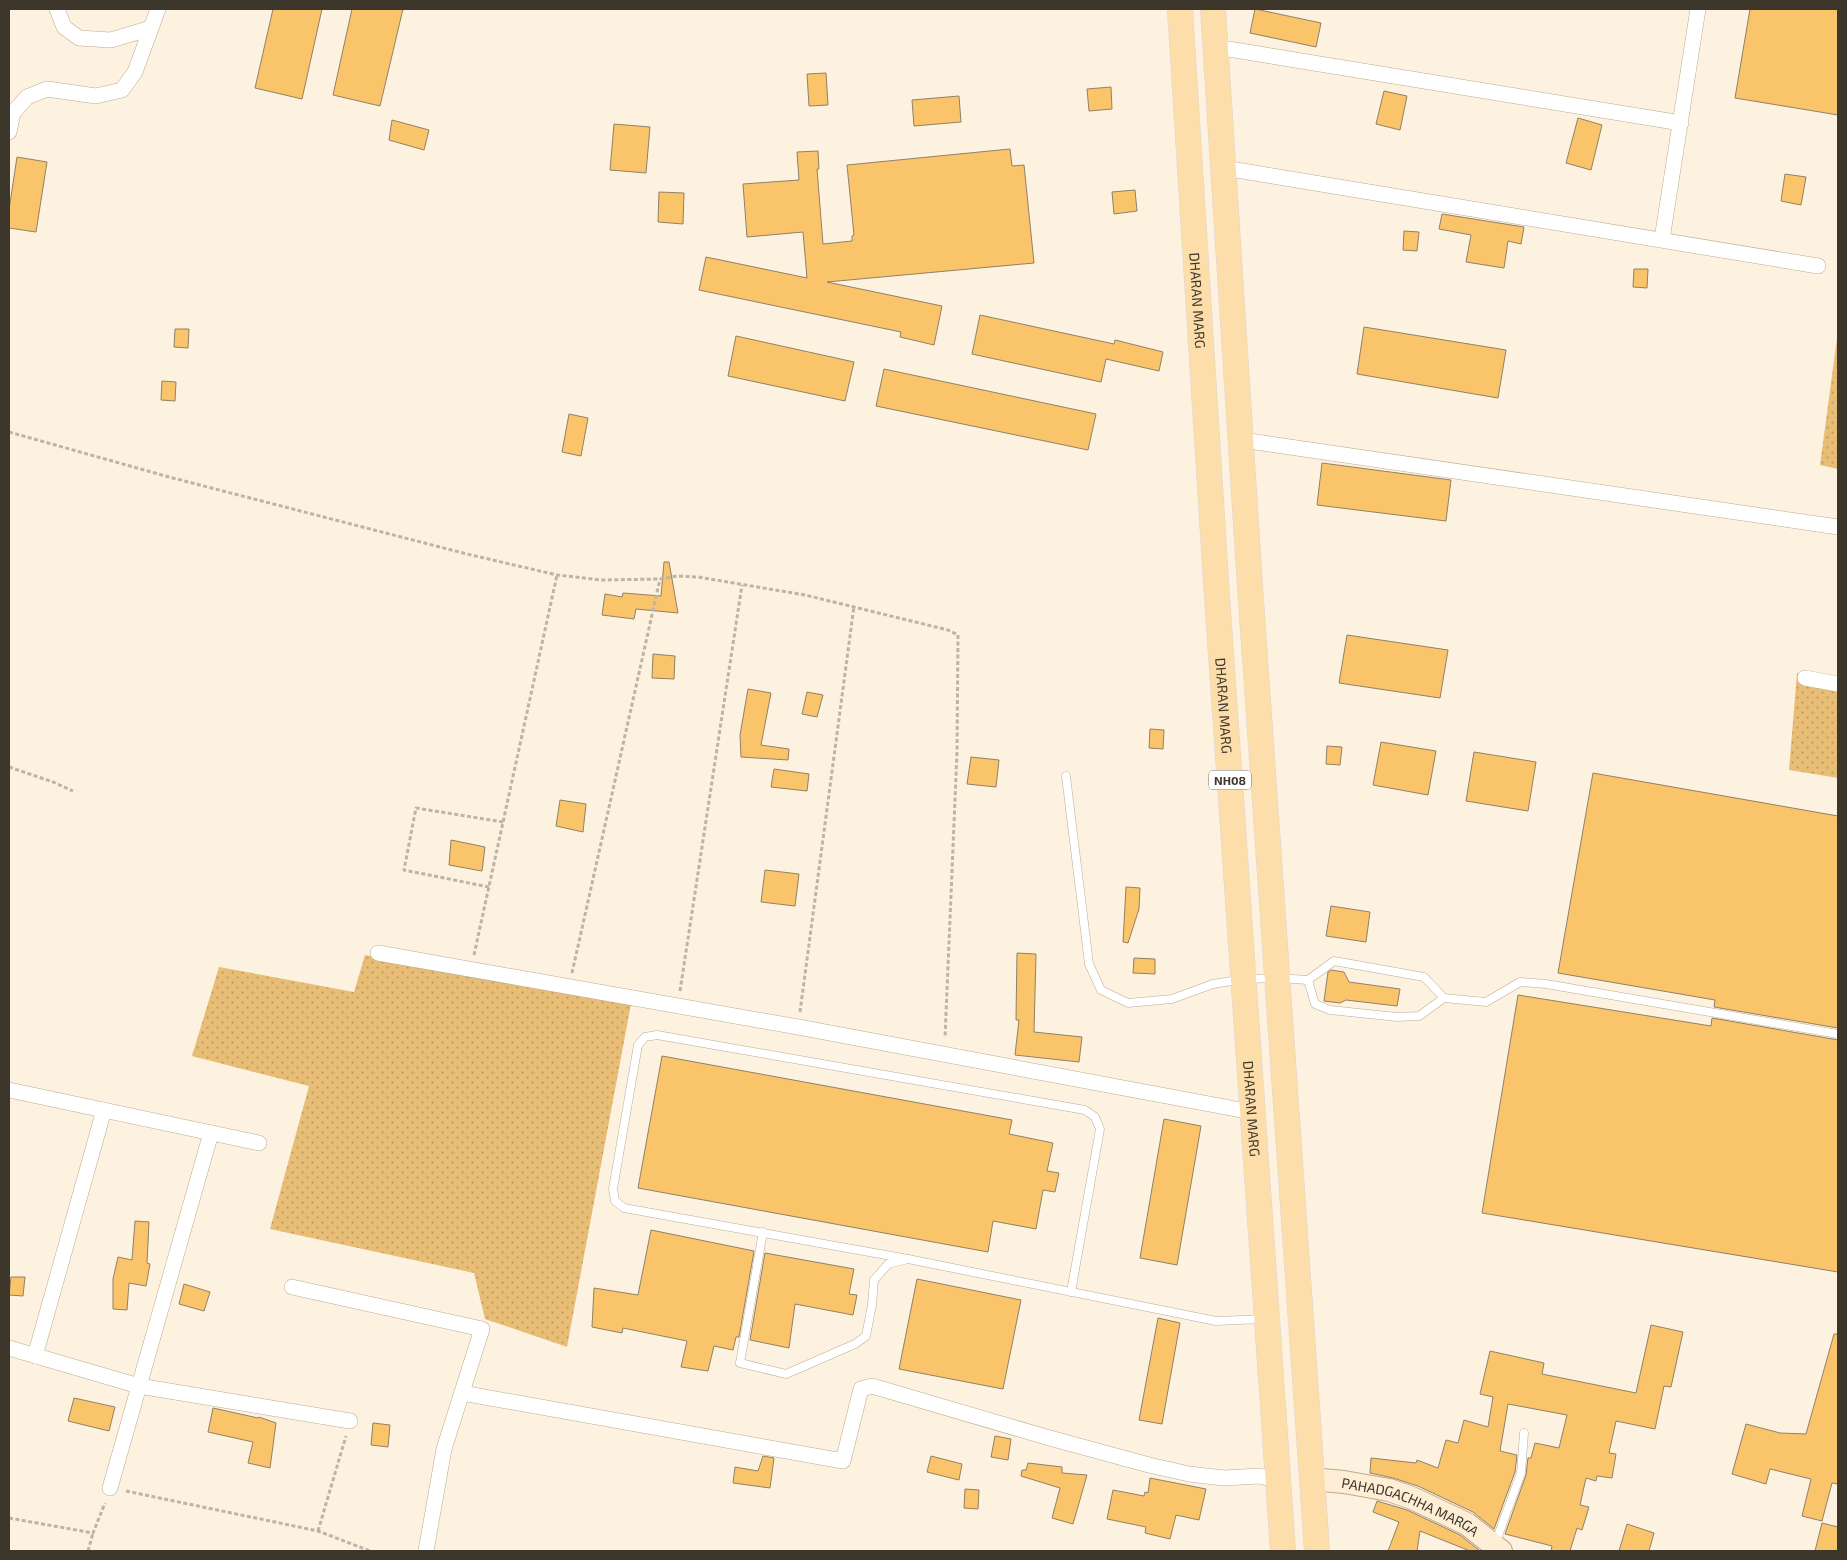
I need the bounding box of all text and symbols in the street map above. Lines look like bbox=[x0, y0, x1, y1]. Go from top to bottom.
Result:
street label: DHARAN MARG bbox=[1187, 252, 1210, 349]
street label: DHARAN MARG bbox=[1213, 657, 1236, 754]
road number: NH08 bbox=[1209, 770, 1251, 790]
street label: DHARAN MARG bbox=[1241, 1060, 1264, 1157]
street label: PAHADGACHHA MARGA bbox=[1340, 1473, 1483, 1539]

